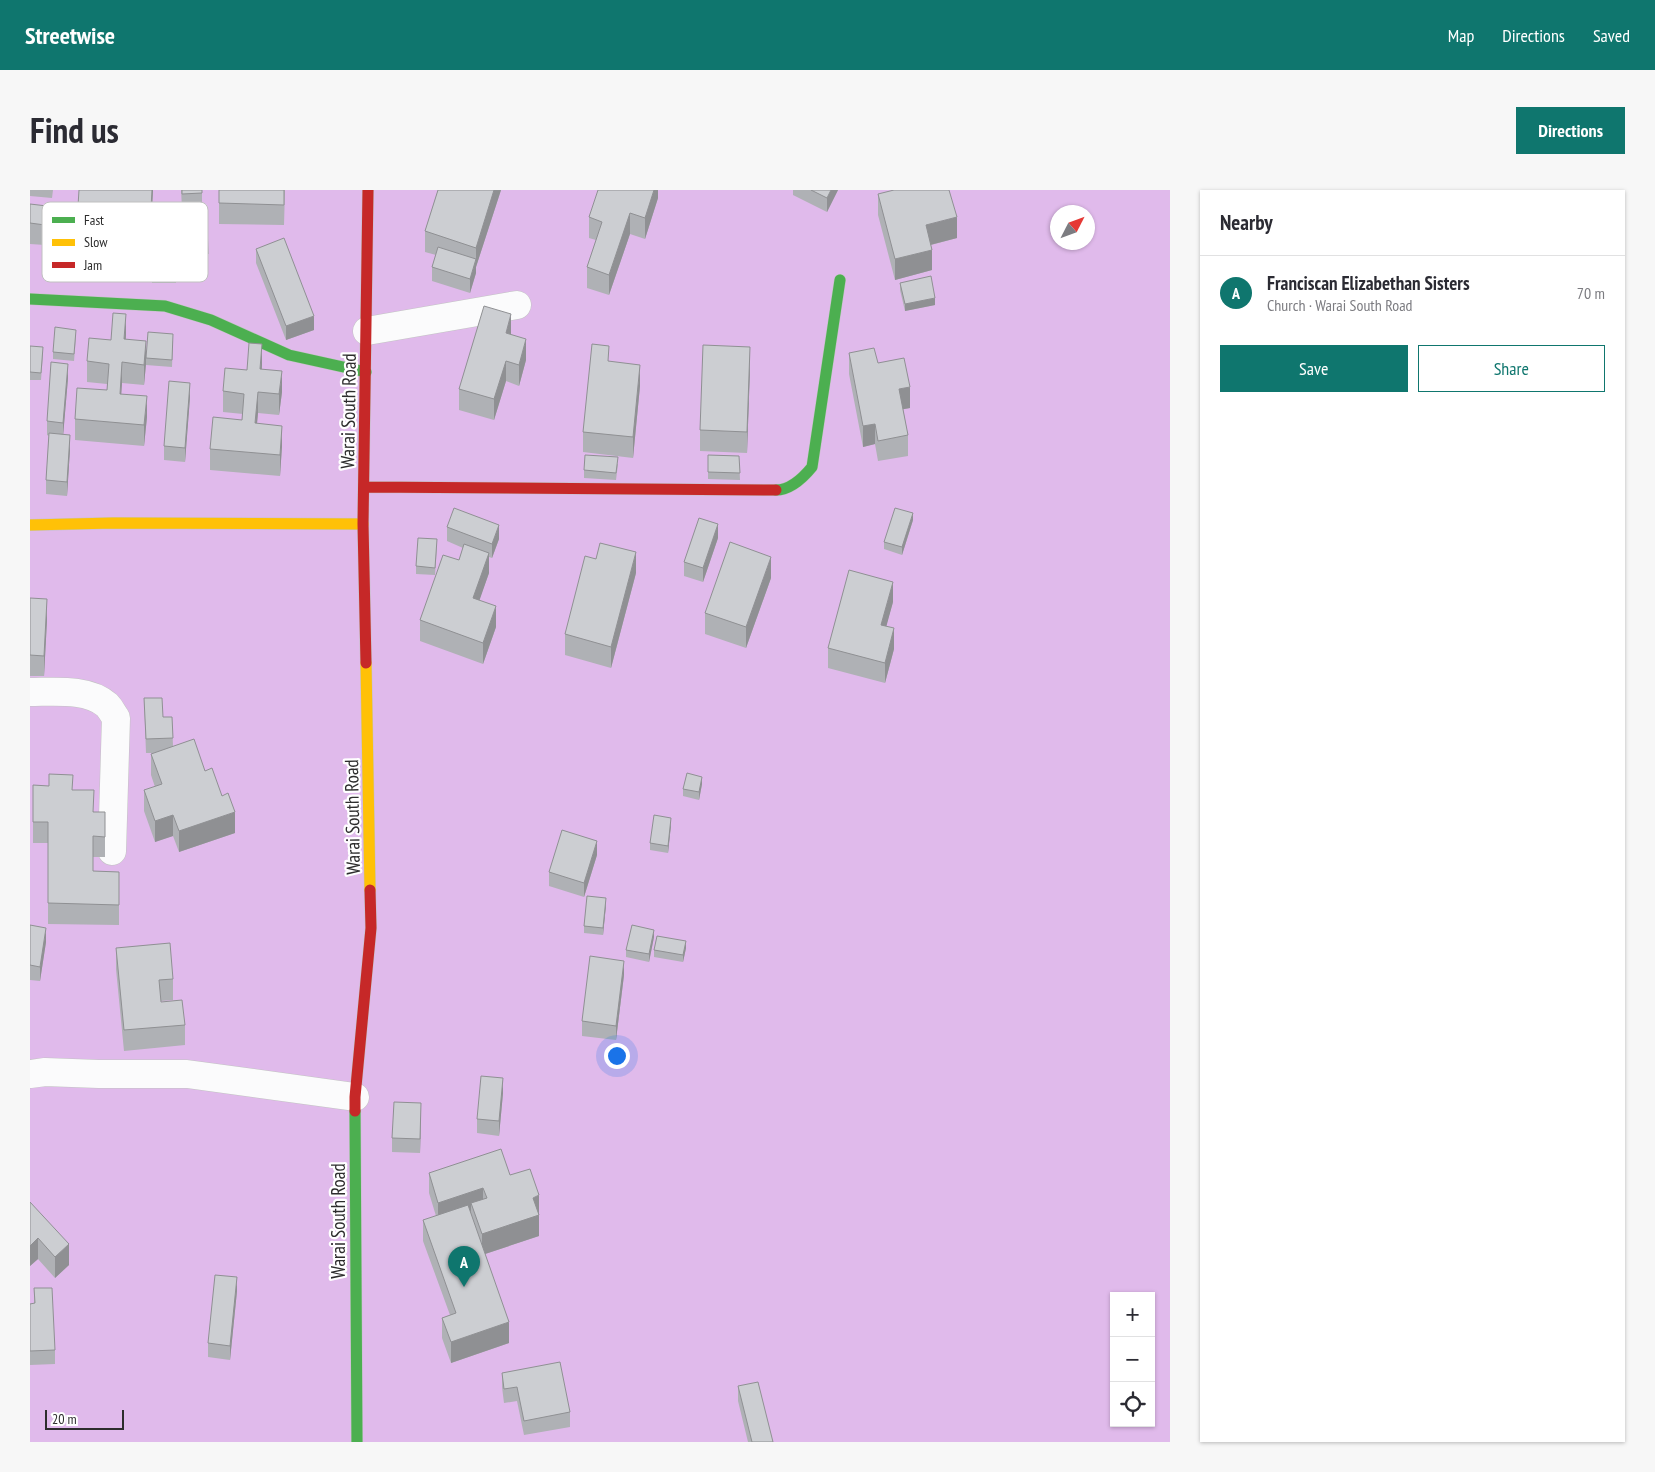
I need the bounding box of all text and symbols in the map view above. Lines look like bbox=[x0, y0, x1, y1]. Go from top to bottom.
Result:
text: Streetwise bbox=[25, 20, 115, 51]
text: Map bbox=[1448, 24, 1474, 47]
text: Directions bbox=[1502, 24, 1565, 47]
text: Saved bbox=[1593, 24, 1630, 47]
text: Find us bbox=[30, 107, 119, 153]
button: Directions bbox=[1516, 107, 1625, 154]
legend bbox=[42, 202, 208, 282]
north arrow bbox=[1050, 205, 1095, 250]
text: Nearby bbox=[1220, 209, 1273, 236]
text: Fast bbox=[84, 211, 104, 229]
text: Slow bbox=[84, 233, 108, 251]
text: Jam bbox=[83, 256, 102, 274]
text: Franciscan Elizabethan Sisters bbox=[1267, 271, 1470, 295]
text: A bbox=[1232, 283, 1240, 303]
text: 70 m bbox=[1577, 283, 1605, 303]
text: Church · Warai South Road bbox=[1267, 295, 1412, 315]
button: Save bbox=[1220, 345, 1408, 392]
button: Share bbox=[1418, 345, 1605, 392]
street label: Warai South Road bbox=[335, 353, 361, 469]
street label: Warai South Road bbox=[339, 759, 365, 875]
your location bbox=[604, 1043, 630, 1069]
street label: Warai South Road bbox=[326, 1163, 350, 1279]
pin: A bbox=[448, 1246, 480, 1287]
map controls bbox=[1110, 1292, 1155, 1427]
button: + bbox=[1110, 1292, 1155, 1337]
button: − bbox=[1110, 1337, 1155, 1382]
button: locate bbox=[1110, 1382, 1155, 1427]
scale bar bbox=[45, 1407, 124, 1430]
text: 20 m bbox=[52, 1410, 77, 1428]

